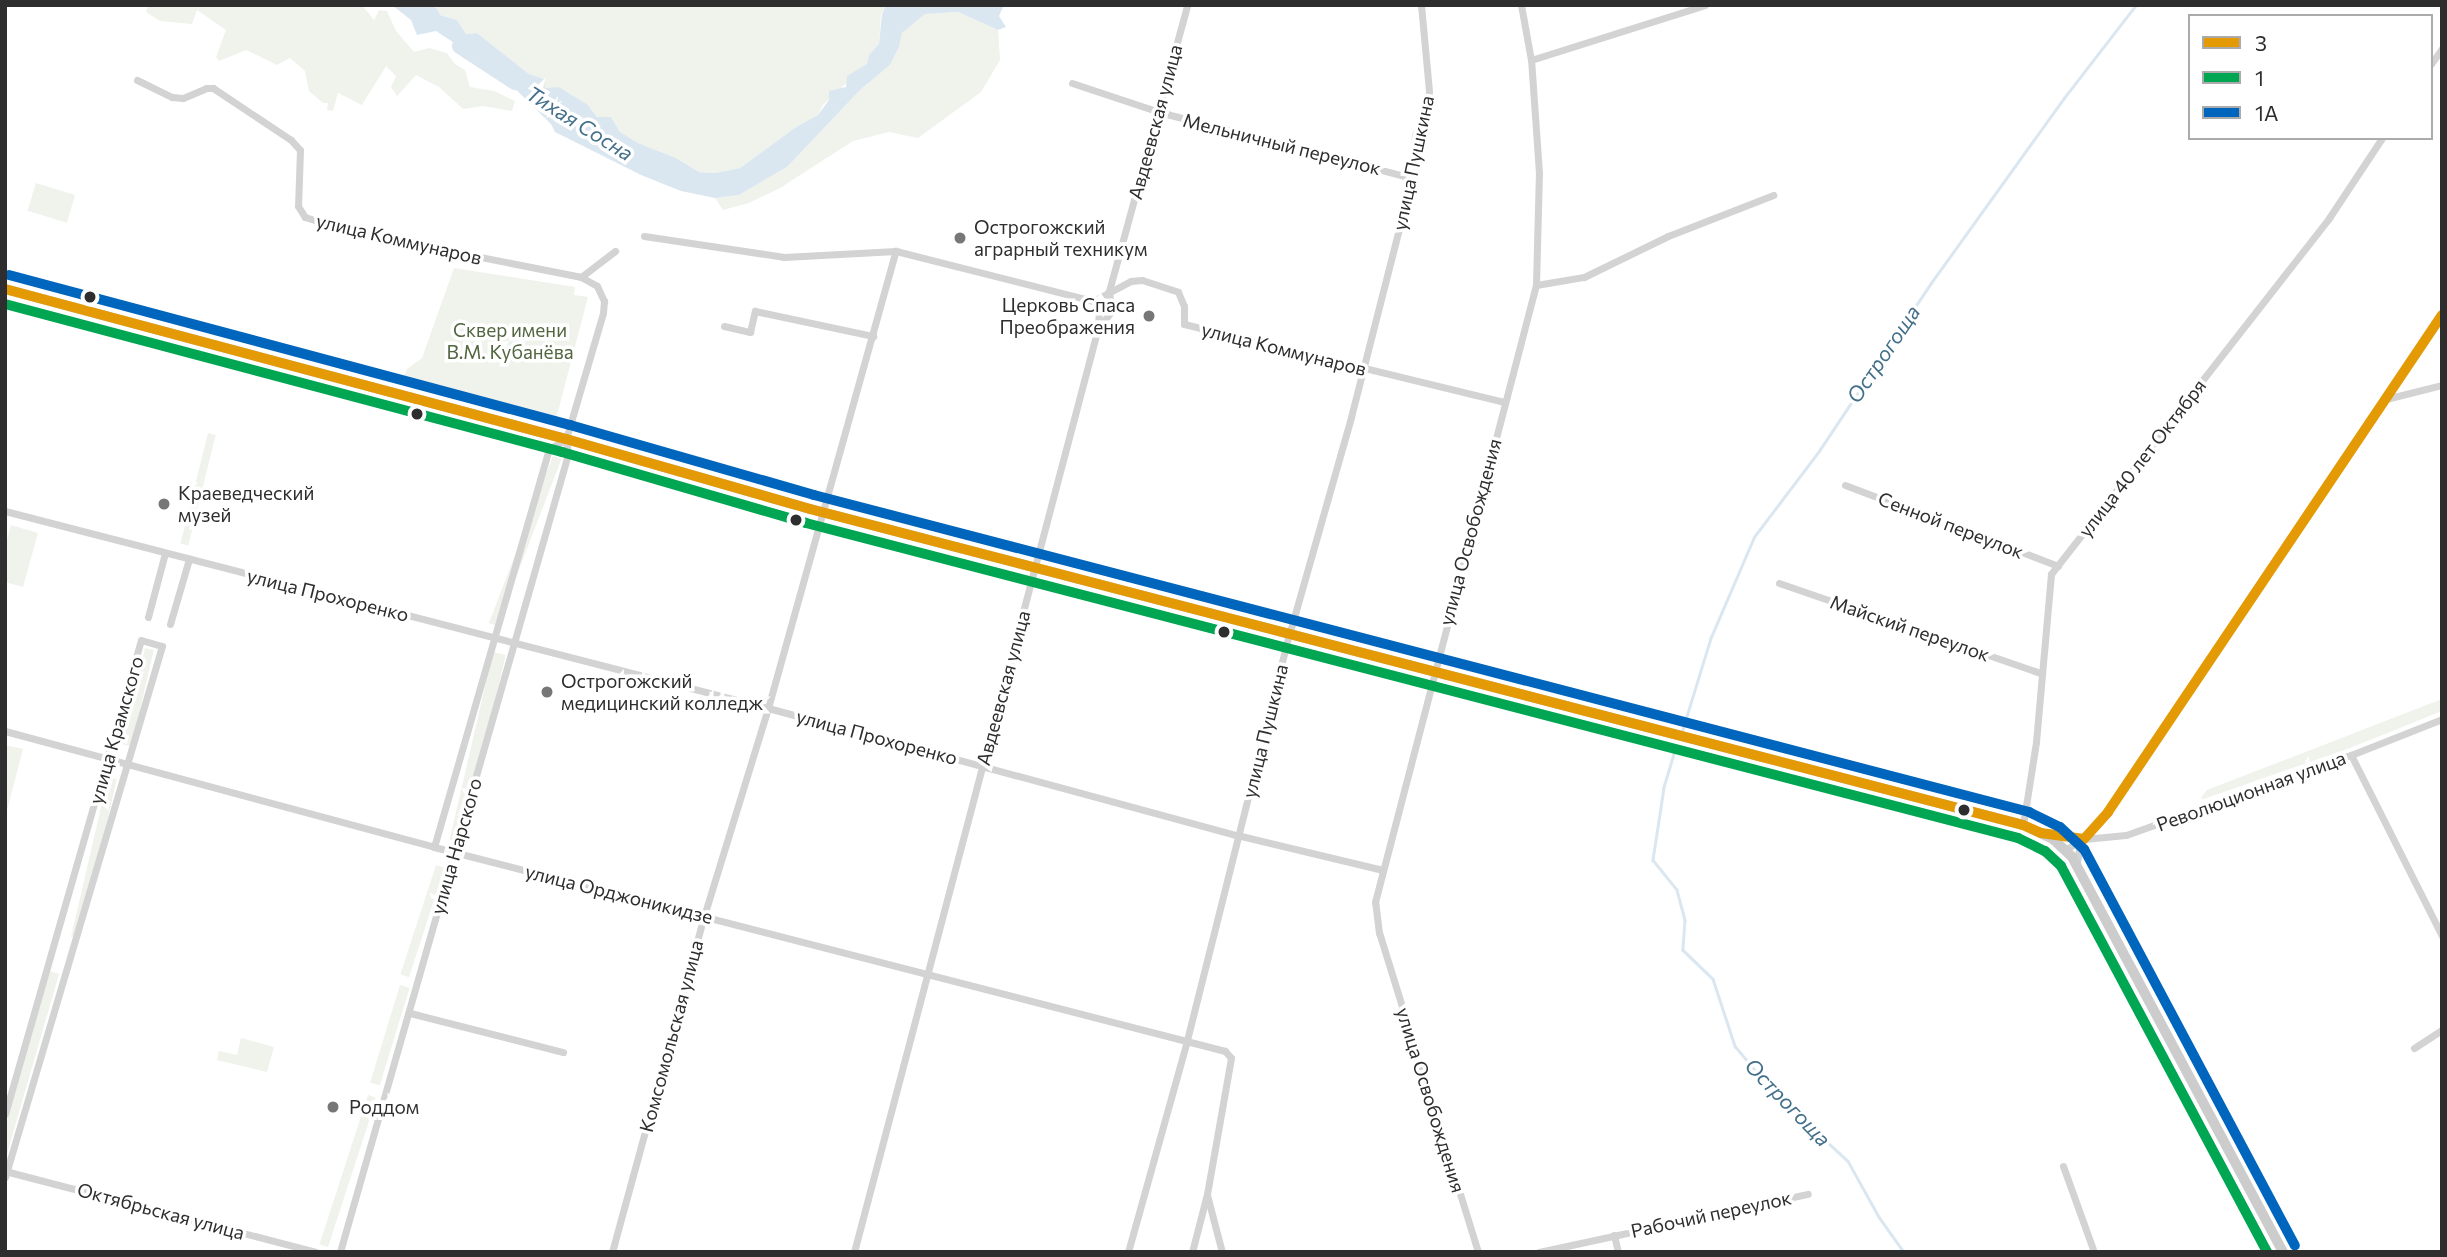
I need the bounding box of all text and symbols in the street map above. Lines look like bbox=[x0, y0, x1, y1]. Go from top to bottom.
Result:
legend bbox=[2188, 14, 2433, 140]
text: 3 bbox=[2255, 30, 2267, 55]
street label: Авдеевская улица bbox=[1123, 42, 1187, 202]
text: 1 bbox=[2255, 65, 2264, 90]
water label: Тихая Сосна bbox=[522, 80, 638, 166]
street label: улица Пушкина bbox=[1388, 94, 1438, 232]
text: 1А bbox=[2255, 100, 2278, 125]
street label: Мельничный переулок bbox=[1181, 108, 1383, 180]
street label: улица Коммунаров bbox=[314, 209, 484, 269]
place label: Острогожский аграрный техникум bbox=[974, 216, 1147, 260]
marker: Острогожский аграрный техникум bbox=[952, 230, 968, 246]
unlabelled marker bbox=[83, 290, 97, 304]
place label: Церковь Спаса Преображения bbox=[999, 294, 1135, 338]
water label: Острогоща bbox=[1841, 300, 1925, 408]
marker: Церковь Спаса Преображения bbox=[1141, 308, 1157, 324]
street label: улица Коммунаров bbox=[1199, 317, 1369, 381]
park label: Сквер имени В.М. Кубанёва bbox=[446, 319, 574, 363]
street label: улица 40 лет Октября bbox=[2073, 375, 2211, 541]
unlabelled marker bbox=[410, 407, 424, 421]
street label: улица Освобождения bbox=[1434, 436, 1506, 628]
place label: Краеведческий музей bbox=[178, 482, 314, 526]
street label: Сенной переулок bbox=[1875, 487, 2027, 563]
marker: Краеведческий музей bbox=[156, 496, 172, 512]
unlabelled marker bbox=[789, 513, 803, 527]
street label: улица Прохоренко bbox=[245, 564, 411, 626]
street label: Майский переулок bbox=[1827, 590, 1993, 666]
street label: Авдеевская улица bbox=[971, 608, 1035, 768]
unlabelled marker bbox=[1217, 625, 1231, 639]
street label: улица Крамского bbox=[84, 653, 148, 807]
street label: улица Пушкина bbox=[1237, 662, 1293, 800]
place label: Острогожский медицинский колледж bbox=[561, 670, 763, 714]
marker: Острогожский медицинский колледж bbox=[539, 684, 555, 700]
street label: улица Прохоренко bbox=[794, 705, 960, 769]
street label: Революционная улица bbox=[2153, 746, 2349, 836]
street label: улица Нарского bbox=[426, 775, 486, 917]
unlabelled marker bbox=[1957, 803, 1971, 817]
street label: улица Орджоникидзе bbox=[523, 860, 715, 928]
street label: Комсомольская улица bbox=[634, 937, 708, 1135]
street label: улица Освобождения bbox=[1392, 1005, 1470, 1195]
water label: Острогоща bbox=[1740, 1053, 1836, 1151]
place label: Роддом bbox=[349, 1096, 419, 1118]
marker: Роддом bbox=[323, 1097, 343, 1117]
street label: Октябрьская улица bbox=[75, 1178, 247, 1244]
street label: Рабочий переулок bbox=[1629, 1186, 1793, 1242]

